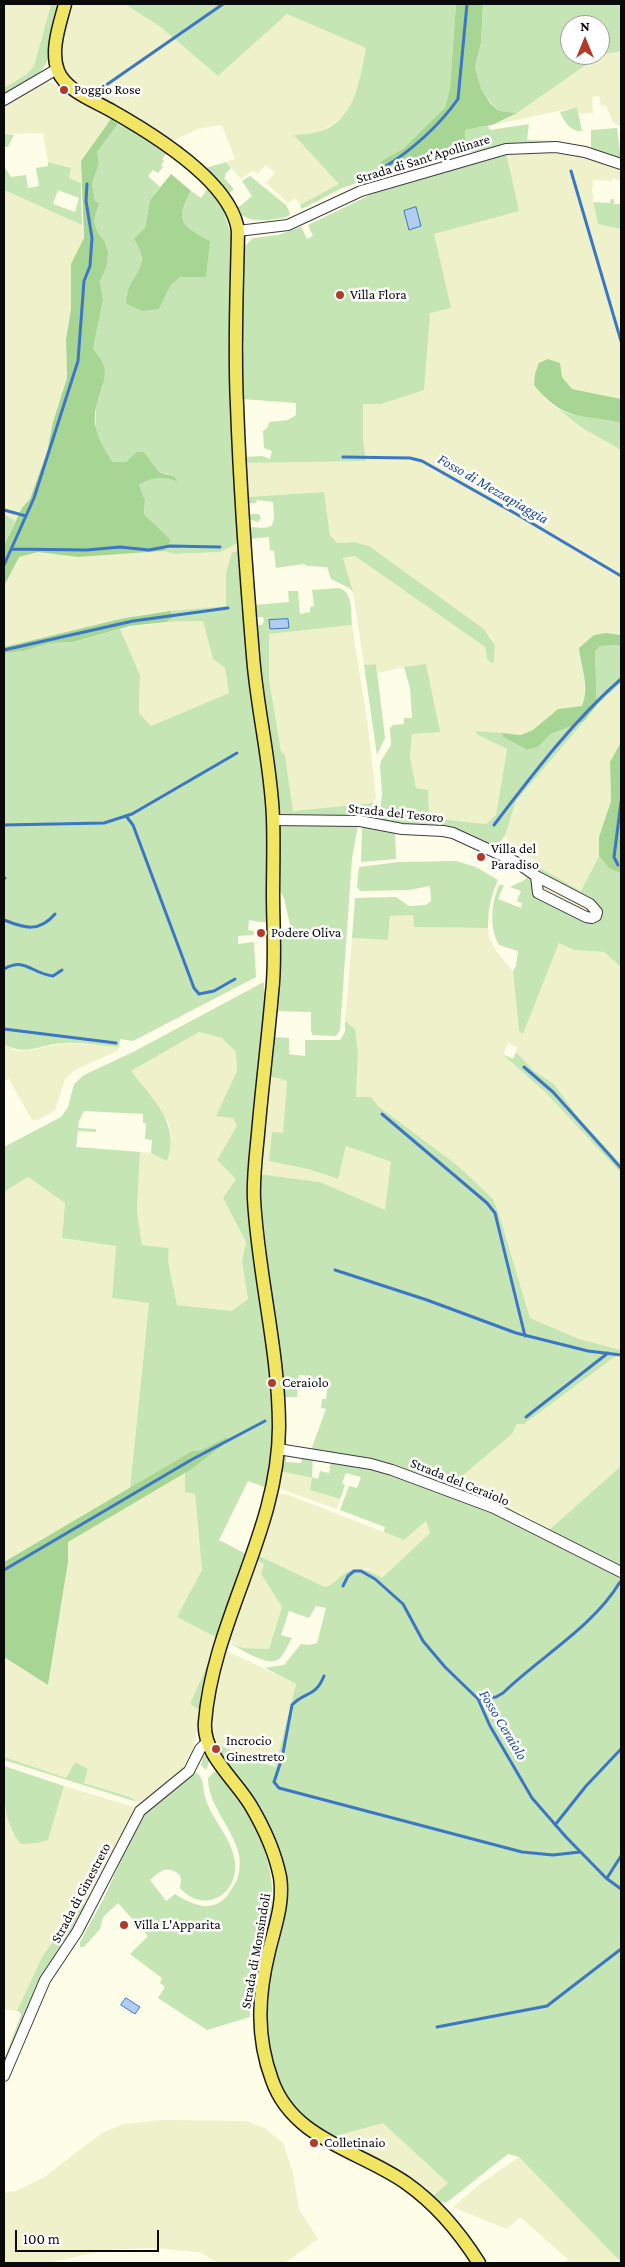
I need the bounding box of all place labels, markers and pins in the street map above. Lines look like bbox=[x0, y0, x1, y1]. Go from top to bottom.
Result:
place label: Poggio Rose bbox=[74, 82, 141, 98]
marker: Poggio Rose bbox=[58, 84, 70, 96]
place label: Villa Flora bbox=[350, 287, 407, 303]
marker: Villa Flora bbox=[334, 289, 346, 301]
place label: Villa del Paradiso bbox=[491, 841, 539, 874]
marker: Villa del Paradiso bbox=[475, 851, 487, 863]
place label: Podere Oliva bbox=[271, 925, 341, 941]
marker: Podere Oliva bbox=[255, 927, 267, 939]
place label: Ceraiolo bbox=[282, 1375, 329, 1391]
marker: Ceraiolo bbox=[266, 1377, 278, 1389]
place label: Incrocio Ginestreto bbox=[226, 1733, 285, 1765]
marker: Incrocio Ginestreto bbox=[210, 1743, 222, 1755]
place label: Villa L'Apparita bbox=[134, 1917, 221, 1933]
marker: Villa L'Apparita bbox=[118, 1919, 130, 1931]
place label: Colletinaio bbox=[324, 2135, 386, 2151]
marker: Colletinaio bbox=[308, 2137, 320, 2149]

